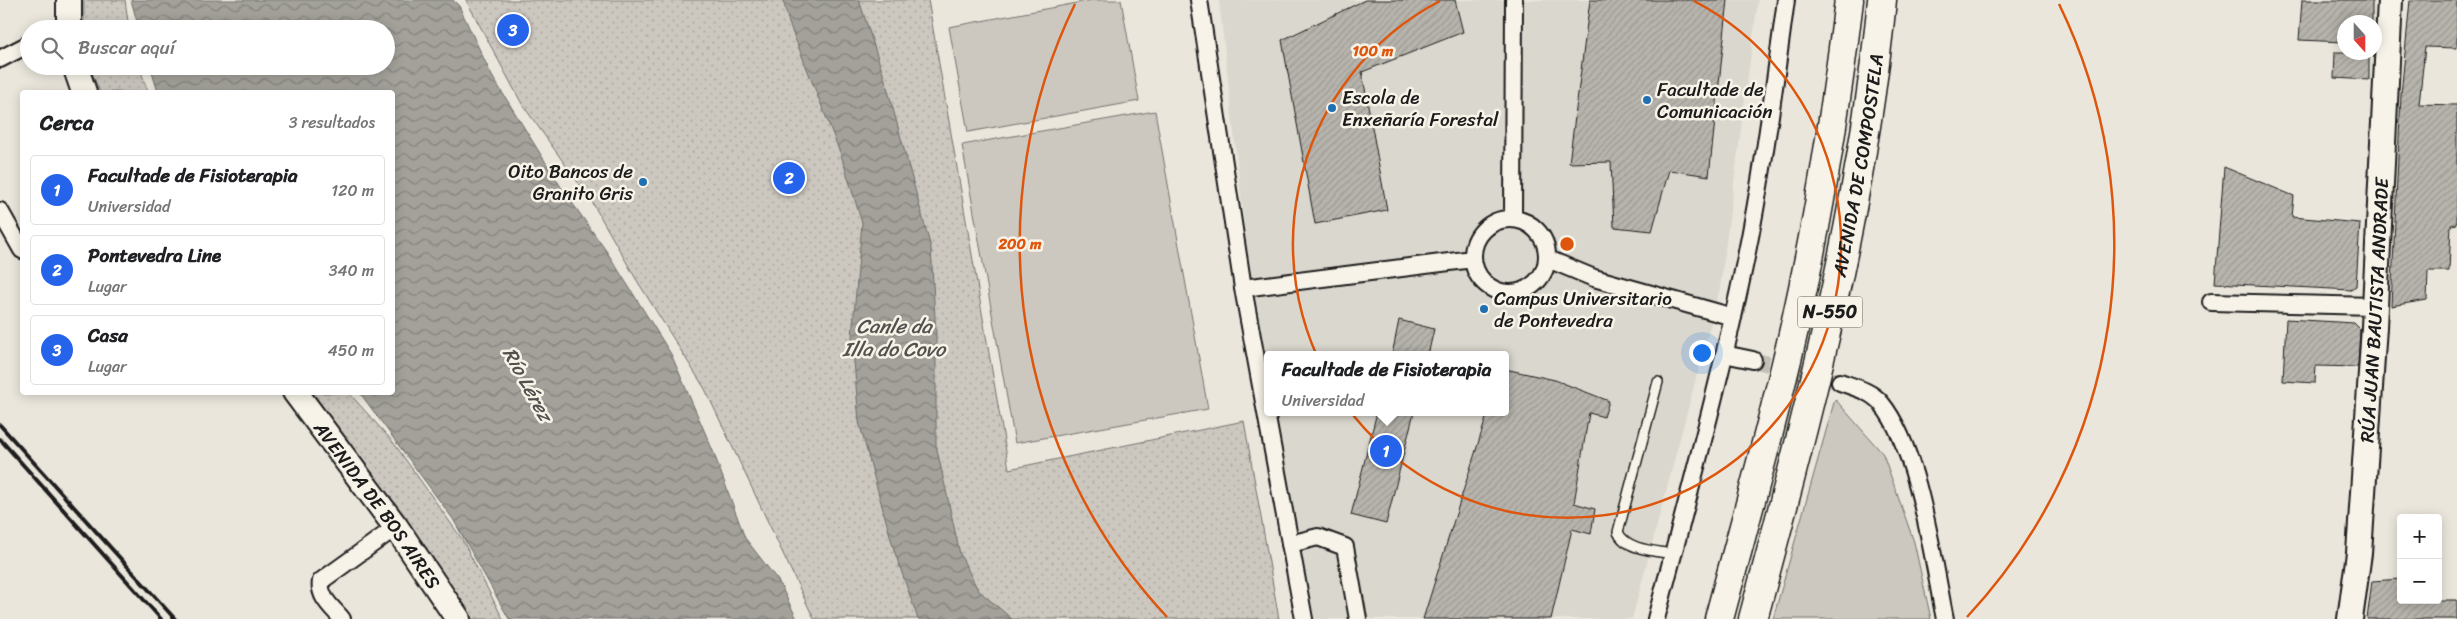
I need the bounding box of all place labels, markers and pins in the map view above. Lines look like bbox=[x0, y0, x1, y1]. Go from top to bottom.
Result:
pin: 3 bbox=[497, 11, 529, 49]
place label: Facultade de Comunicación bbox=[1657, 73, 1772, 128]
place label: Escola de Enxeñaría Forestal bbox=[1342, 81, 1499, 136]
marker: Facultade de Comunicación bbox=[1641, 94, 1653, 106]
marker: Escola de Enxeñaría Forestal bbox=[1326, 102, 1338, 114]
place label: Oito Bancos de Granito Gris bbox=[508, 155, 633, 210]
pin: 2 bbox=[773, 159, 805, 197]
marker: Oito Bancos de Granito Gris bbox=[637, 176, 649, 188]
centre of rings bbox=[1558, 235, 1576, 253]
place label: Campus Universitario de Pontevedra bbox=[1494, 282, 1672, 337]
marker: Campus Universitario de Pontevedra bbox=[1478, 303, 1490, 315]
pin: 1 bbox=[1370, 432, 1402, 470]

